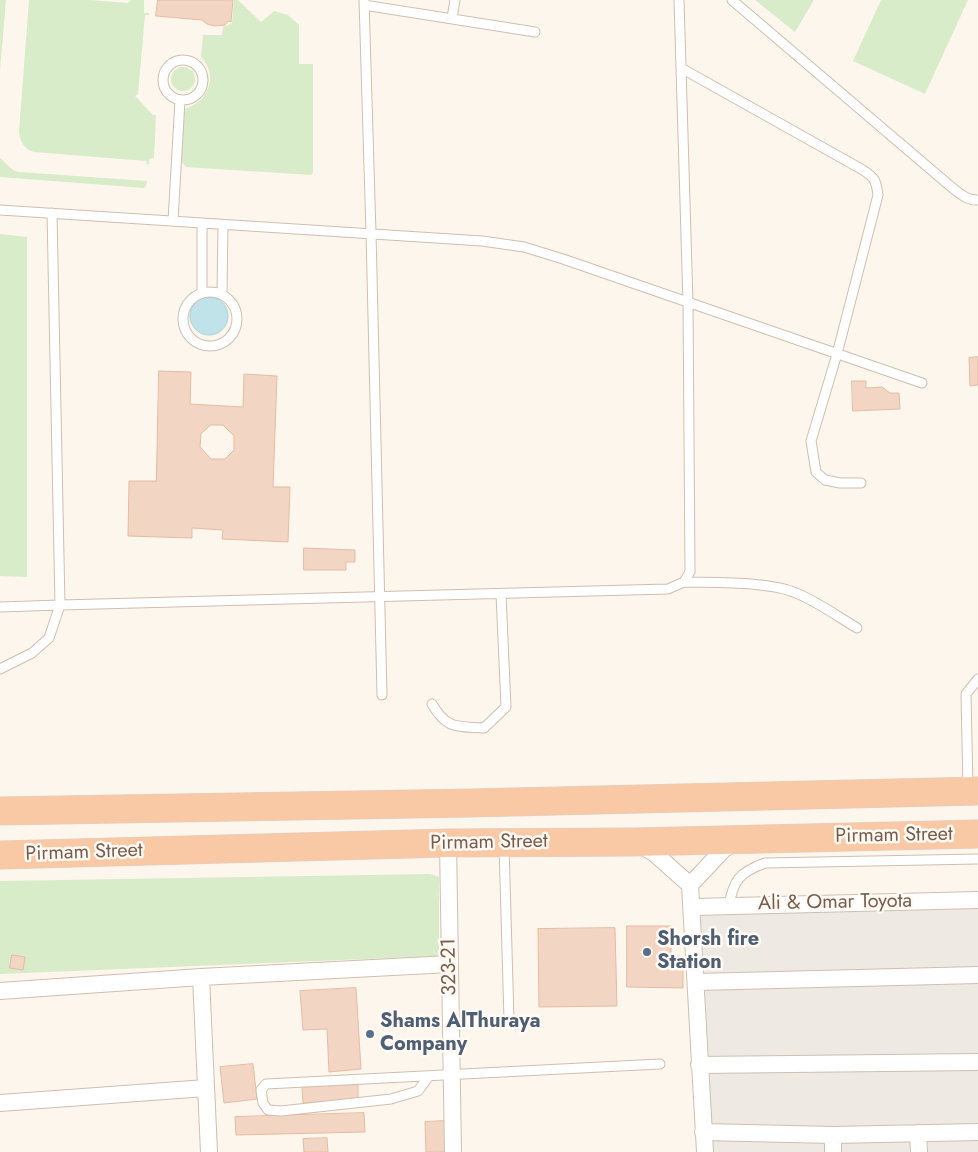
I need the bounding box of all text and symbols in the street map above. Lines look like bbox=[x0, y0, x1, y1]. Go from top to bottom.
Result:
street label: Pirmam Street bbox=[835, 823, 953, 849]
street label: Pirmam Street bbox=[430, 830, 548, 856]
street label: Pirmam Street bbox=[25, 839, 143, 867]
street label: Ali & Omar Toyota bbox=[758, 890, 912, 916]
place label: Shorsh fire Station bbox=[657, 928, 759, 975]
street label: 323-21 bbox=[437, 938, 463, 996]
marker: Shorsh fire Station bbox=[641, 946, 653, 958]
place label: Shams AlThuraya Company bbox=[380, 1010, 540, 1057]
marker: Shams AlThuraya Company bbox=[364, 1028, 376, 1040]

